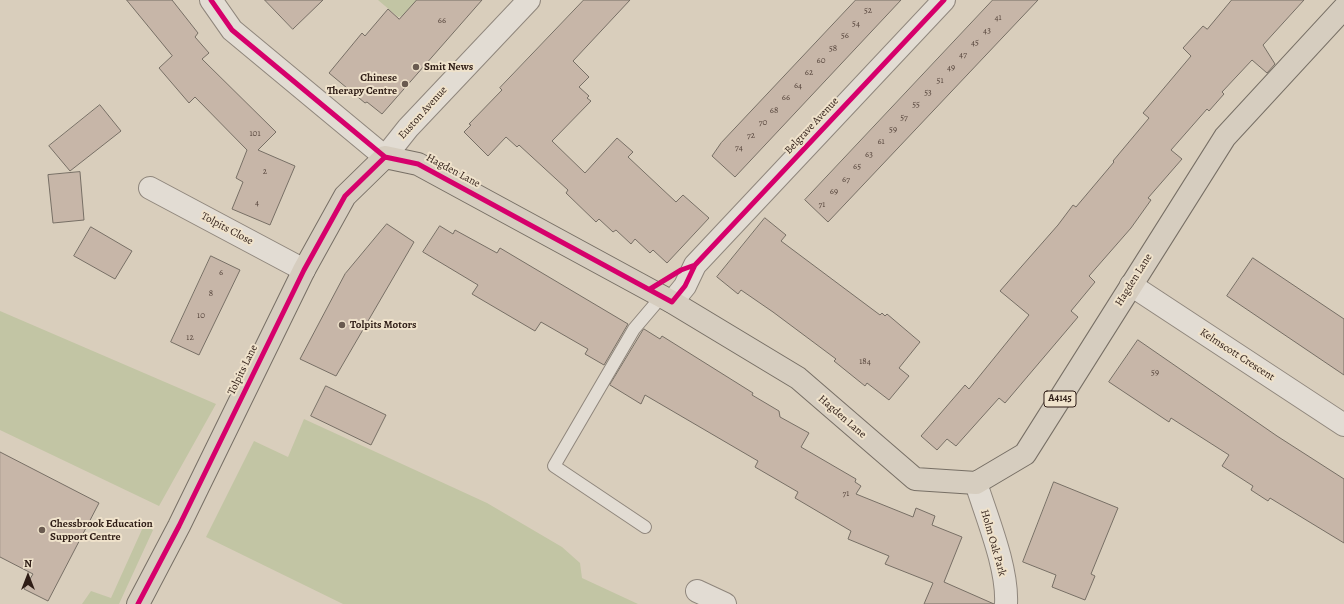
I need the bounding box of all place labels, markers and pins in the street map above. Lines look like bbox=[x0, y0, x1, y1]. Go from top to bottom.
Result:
place label: Smit News bbox=[424, 60, 473, 74]
marker: Smit News bbox=[411, 62, 421, 72]
place label: Chinese Therapy Centre bbox=[327, 71, 397, 97]
marker: Chinese Therapy Centre bbox=[400, 79, 410, 89]
place label: Tolpits Motors bbox=[350, 318, 417, 332]
marker: Tolpits Motors bbox=[337, 320, 347, 330]
place label: Chessbrook Education Support Centre bbox=[50, 517, 153, 543]
marker: Chessbrook Education Support Centre bbox=[37, 525, 47, 535]

